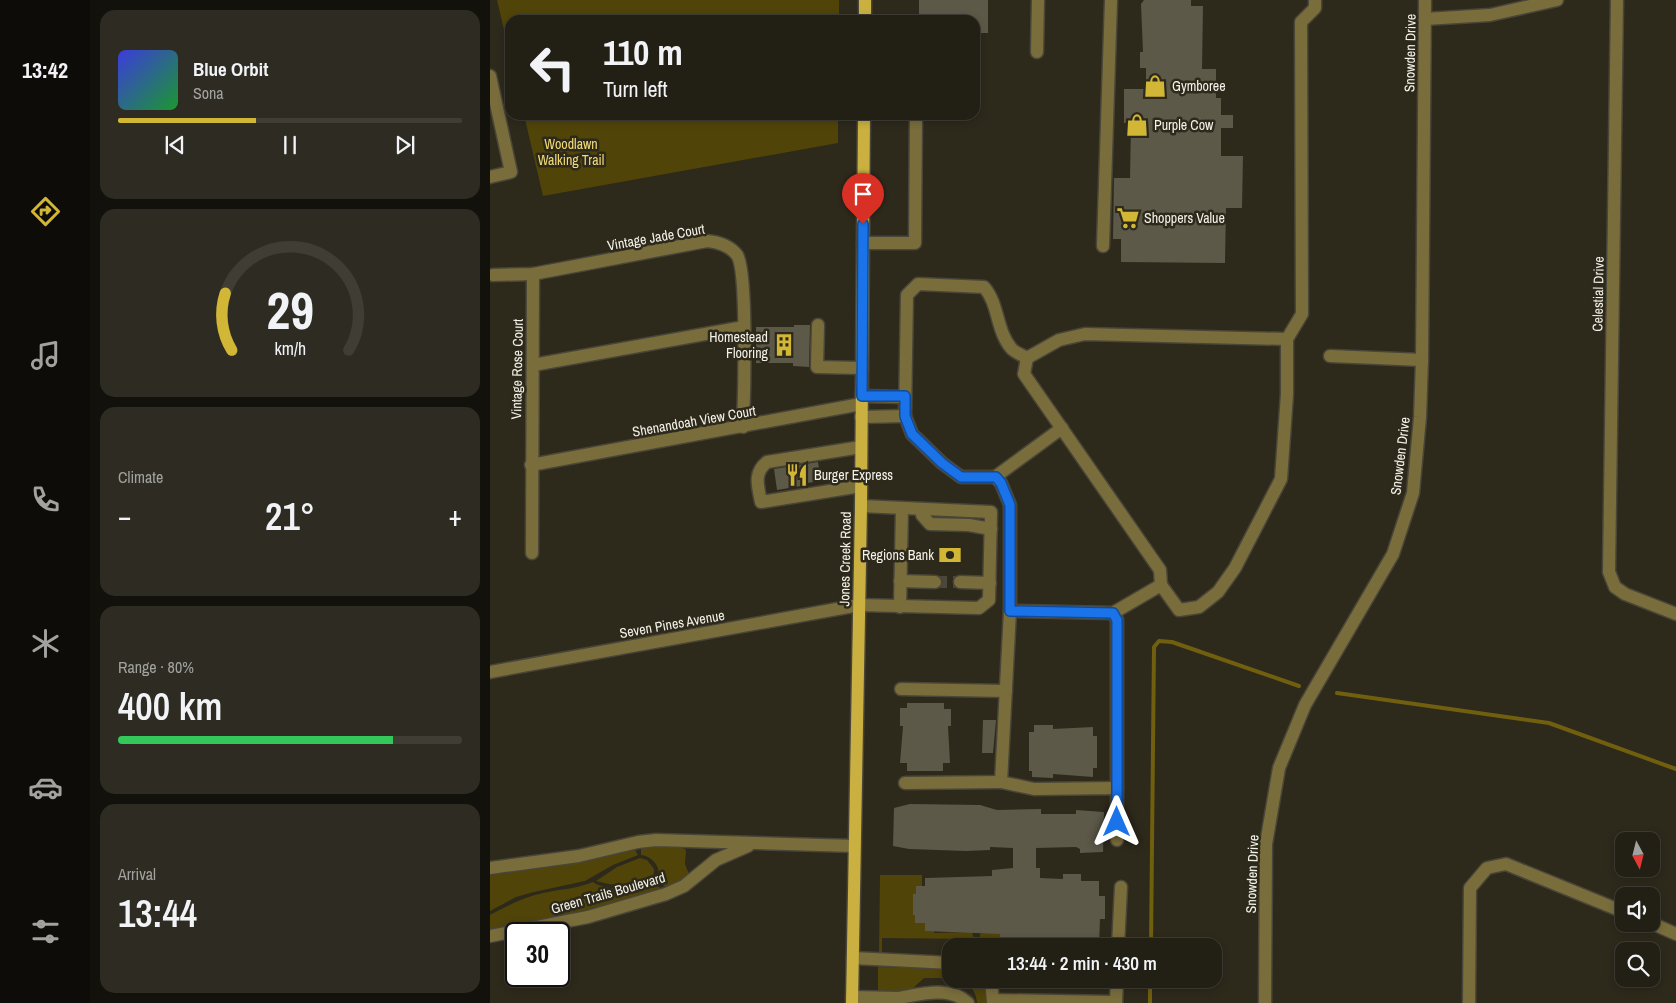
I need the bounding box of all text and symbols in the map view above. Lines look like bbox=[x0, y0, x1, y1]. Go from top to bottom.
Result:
street label: Snowden Drive bbox=[1400, 14, 1420, 92]
text: 110 m bbox=[603, 29, 683, 76]
icon: left bbox=[520, 35, 585, 100]
text: 13:42 bbox=[22, 55, 68, 85]
text: Blue Orbit bbox=[193, 56, 268, 82]
shop icon: Gymboree bbox=[1142, 73, 1168, 99]
text: Turn left bbox=[603, 74, 668, 104]
place label: Gymboree bbox=[1172, 77, 1226, 95]
text: Sona bbox=[193, 82, 224, 104]
shop icon: Purple Cow bbox=[1124, 112, 1150, 138]
place label: Purple Cow bbox=[1154, 116, 1214, 134]
icon: previous bbox=[161, 131, 189, 159]
icon: pause bbox=[276, 131, 304, 159]
icon: next bbox=[391, 131, 419, 159]
park label: Woodlawn Walking Trail bbox=[538, 135, 604, 169]
pin bbox=[842, 173, 884, 224]
icon: arrive bbox=[849, 180, 877, 208]
icon: directions bbox=[28, 194, 63, 229]
supermarket icon: Shoppers Value bbox=[1115, 205, 1141, 231]
place label: Shoppers Value bbox=[1144, 209, 1225, 227]
street label: Vintage Jade Court bbox=[606, 220, 706, 254]
street label: Celestial Drive bbox=[1588, 256, 1608, 332]
text: 29 bbox=[266, 275, 314, 345]
street label: Vintage Rose Court bbox=[507, 319, 527, 419]
place label: Homestead Flooring bbox=[709, 328, 769, 362]
building icon: Homestead Flooring bbox=[771, 332, 797, 358]
text: km/h bbox=[274, 337, 306, 361]
icon: music bbox=[28, 338, 63, 373]
street label: Shenandoah View Court bbox=[631, 401, 757, 441]
street label: Snowden Drive bbox=[1386, 416, 1414, 496]
restaurant icon: Burger Express bbox=[784, 462, 810, 488]
text: Climate bbox=[118, 466, 163, 488]
place label: Burger Express bbox=[814, 466, 893, 484]
icon: phone bbox=[28, 482, 63, 517]
text: 21° bbox=[265, 491, 315, 542]
text: − bbox=[118, 497, 131, 535]
text: + bbox=[449, 497, 462, 535]
street label: Jones Creek Road bbox=[835, 511, 855, 607]
bank icon: Regions Bank bbox=[937, 542, 963, 568]
place label: Regions Bank bbox=[862, 546, 934, 564]
street label: Seven Pines Avenue bbox=[618, 606, 726, 642]
icon: climate bbox=[28, 626, 63, 661]
text: Range · 80% bbox=[118, 656, 194, 678]
text: 400 km bbox=[118, 681, 222, 732]
icon: car bbox=[28, 770, 63, 805]
position arrow bbox=[1090, 795, 1142, 847]
north arrow bbox=[1615, 832, 1660, 878]
map controls bbox=[1615, 832, 1660, 987]
street label: Snowden Drive bbox=[1242, 834, 1262, 914]
text: Arrival bbox=[118, 863, 156, 885]
street label: Green Trails Boulevard bbox=[549, 868, 667, 918]
button: sound bbox=[1615, 887, 1660, 932]
text: 13:44 bbox=[118, 888, 197, 939]
icon: filters bbox=[28, 914, 63, 949]
speed limit sign: 30 bbox=[505, 922, 570, 987]
button: search bbox=[1615, 942, 1660, 987]
text: 13:44 · 2 min · 430 m bbox=[1007, 950, 1157, 976]

